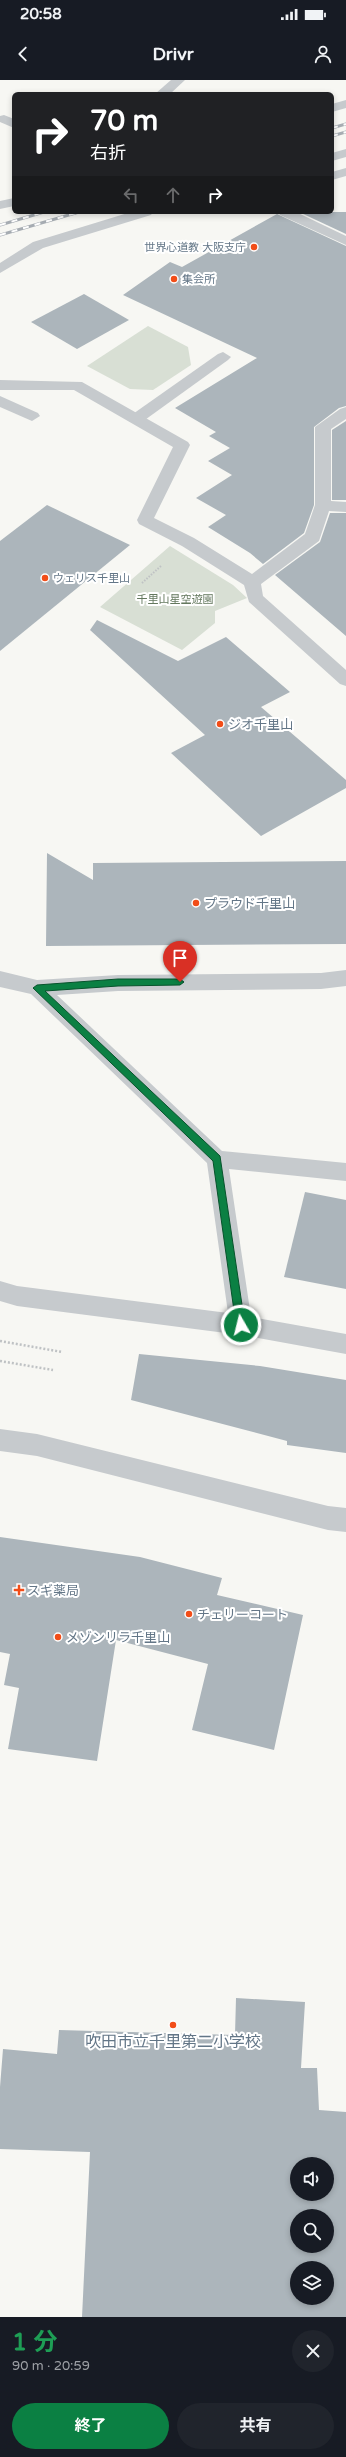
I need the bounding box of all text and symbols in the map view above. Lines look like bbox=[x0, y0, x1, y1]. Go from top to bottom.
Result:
text: 20:58 bbox=[20, 5, 62, 23]
icon: back bbox=[12, 43, 34, 65]
text: Drivr bbox=[152, 43, 194, 65]
icon: person bbox=[312, 43, 334, 65]
text: 70 m bbox=[90, 104, 158, 138]
icon: right bbox=[24, 108, 76, 160]
text: 右折 bbox=[90, 142, 126, 164]
icon: left bbox=[120, 184, 142, 206]
icon: ahead bbox=[162, 184, 184, 206]
icon: right bbox=[204, 184, 226, 206]
place label: 世界心道教 大阪支庁 bbox=[144, 241, 246, 254]
marker: 世界心道教 大阪支庁 bbox=[249, 242, 259, 252]
place label: 集会所 bbox=[182, 273, 216, 286]
marker: 集会所 bbox=[169, 274, 179, 284]
place label: ウェリス千里山 bbox=[53, 572, 130, 585]
marker: ウェリス千里山 bbox=[40, 573, 50, 583]
park label: 千里山星空遊園 bbox=[137, 593, 214, 606]
place label: ジオ千里山 bbox=[228, 717, 293, 733]
marker: ジオ千里山 bbox=[215, 719, 225, 729]
place label: プラウド千里山 bbox=[204, 896, 295, 912]
marker: プラウド千里山 bbox=[191, 898, 201, 908]
pin bbox=[163, 941, 197, 982]
icon: arrive bbox=[169, 947, 191, 969]
position arrow bbox=[220, 1304, 262, 1346]
place label: スギ薬局 bbox=[27, 1583, 79, 1599]
marker: スギ薬局 bbox=[14, 1585, 24, 1595]
place label: チェリーコート bbox=[197, 1607, 288, 1623]
marker: チェリーコート bbox=[184, 1609, 194, 1619]
place label: メゾンリラ千里山 bbox=[66, 1630, 170, 1646]
marker: メゾンリラ千里山 bbox=[53, 1632, 63, 1642]
marker: 吹田市立千里第二小学校 bbox=[168, 2020, 178, 2030]
place label: 吹田市立千里第二小学校 bbox=[85, 2032, 261, 2052]
map controls bbox=[290, 2157, 334, 2305]
button: sound bbox=[290, 2157, 334, 2201]
button: search bbox=[290, 2209, 334, 2253]
button: layers bbox=[290, 2261, 334, 2305]
text: 1 分 bbox=[12, 2328, 57, 2357]
button: close bbox=[292, 2330, 334, 2372]
text: 90 m · 20:59 bbox=[12, 2358, 90, 2374]
button: 終了 bbox=[12, 2403, 169, 2449]
button: 共有 bbox=[177, 2403, 334, 2449]

